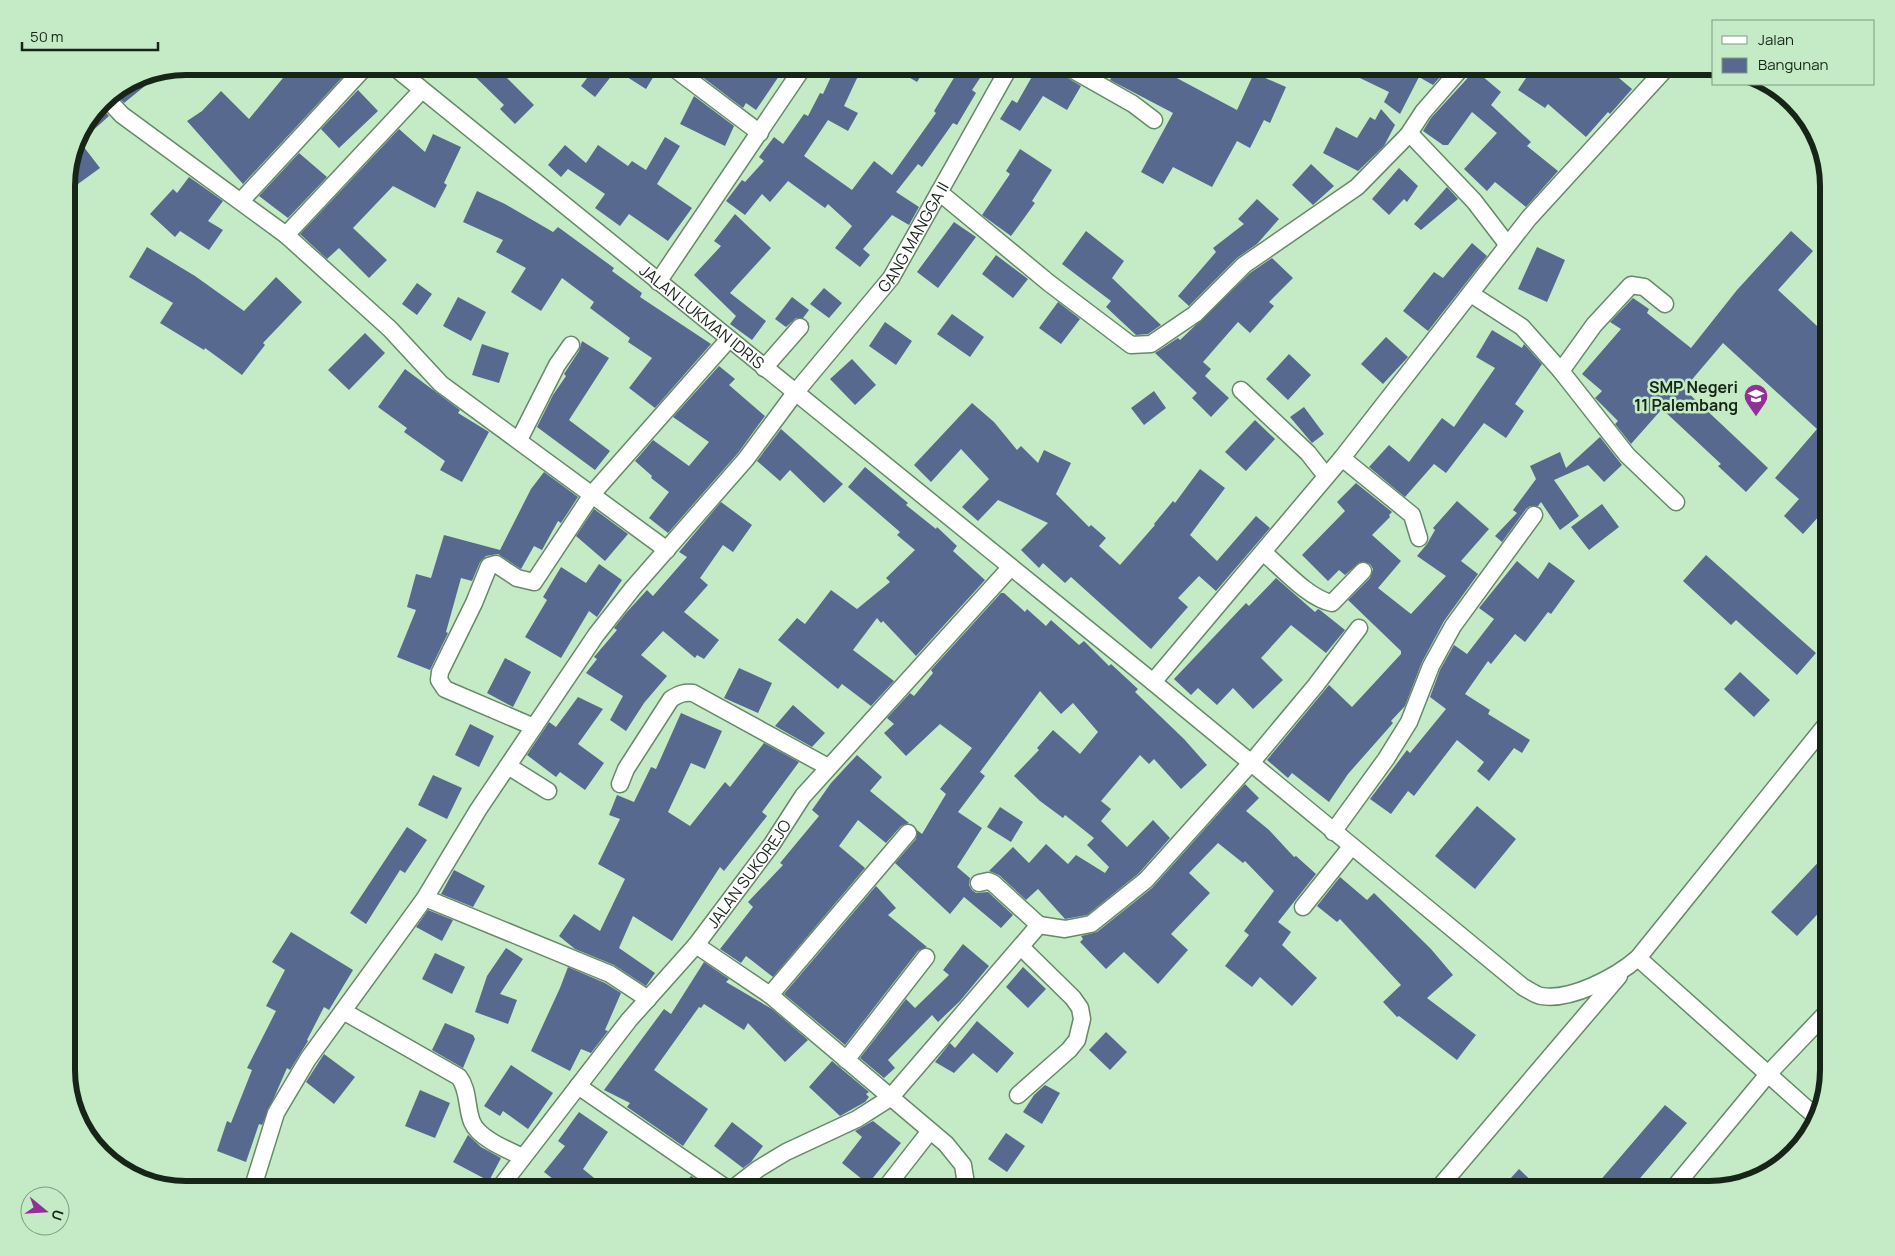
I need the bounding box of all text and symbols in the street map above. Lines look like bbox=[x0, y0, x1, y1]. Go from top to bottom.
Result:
scale bar bbox=[22, 20, 159, 52]
legend bbox=[1712, 20, 1875, 85]
text: 50 m bbox=[30, 26, 64, 47]
text: Jalan bbox=[1758, 29, 1794, 50]
text: Bangunan bbox=[1758, 54, 1828, 75]
street label: GANG MANGGA II bbox=[873, 178, 954, 297]
street label: JALAN LUKMAN IDRIS bbox=[635, 259, 769, 374]
place label: SMP Negeri 11 Palembang bbox=[1634, 376, 1738, 416]
school or university icon: SMP Negeri 11 Palembang bbox=[1743, 383, 1769, 417]
street label: JALAN SUKOREJO bbox=[702, 815, 796, 932]
north arrow bbox=[20, 1186, 70, 1236]
text: U bbox=[47, 1207, 68, 1223]

